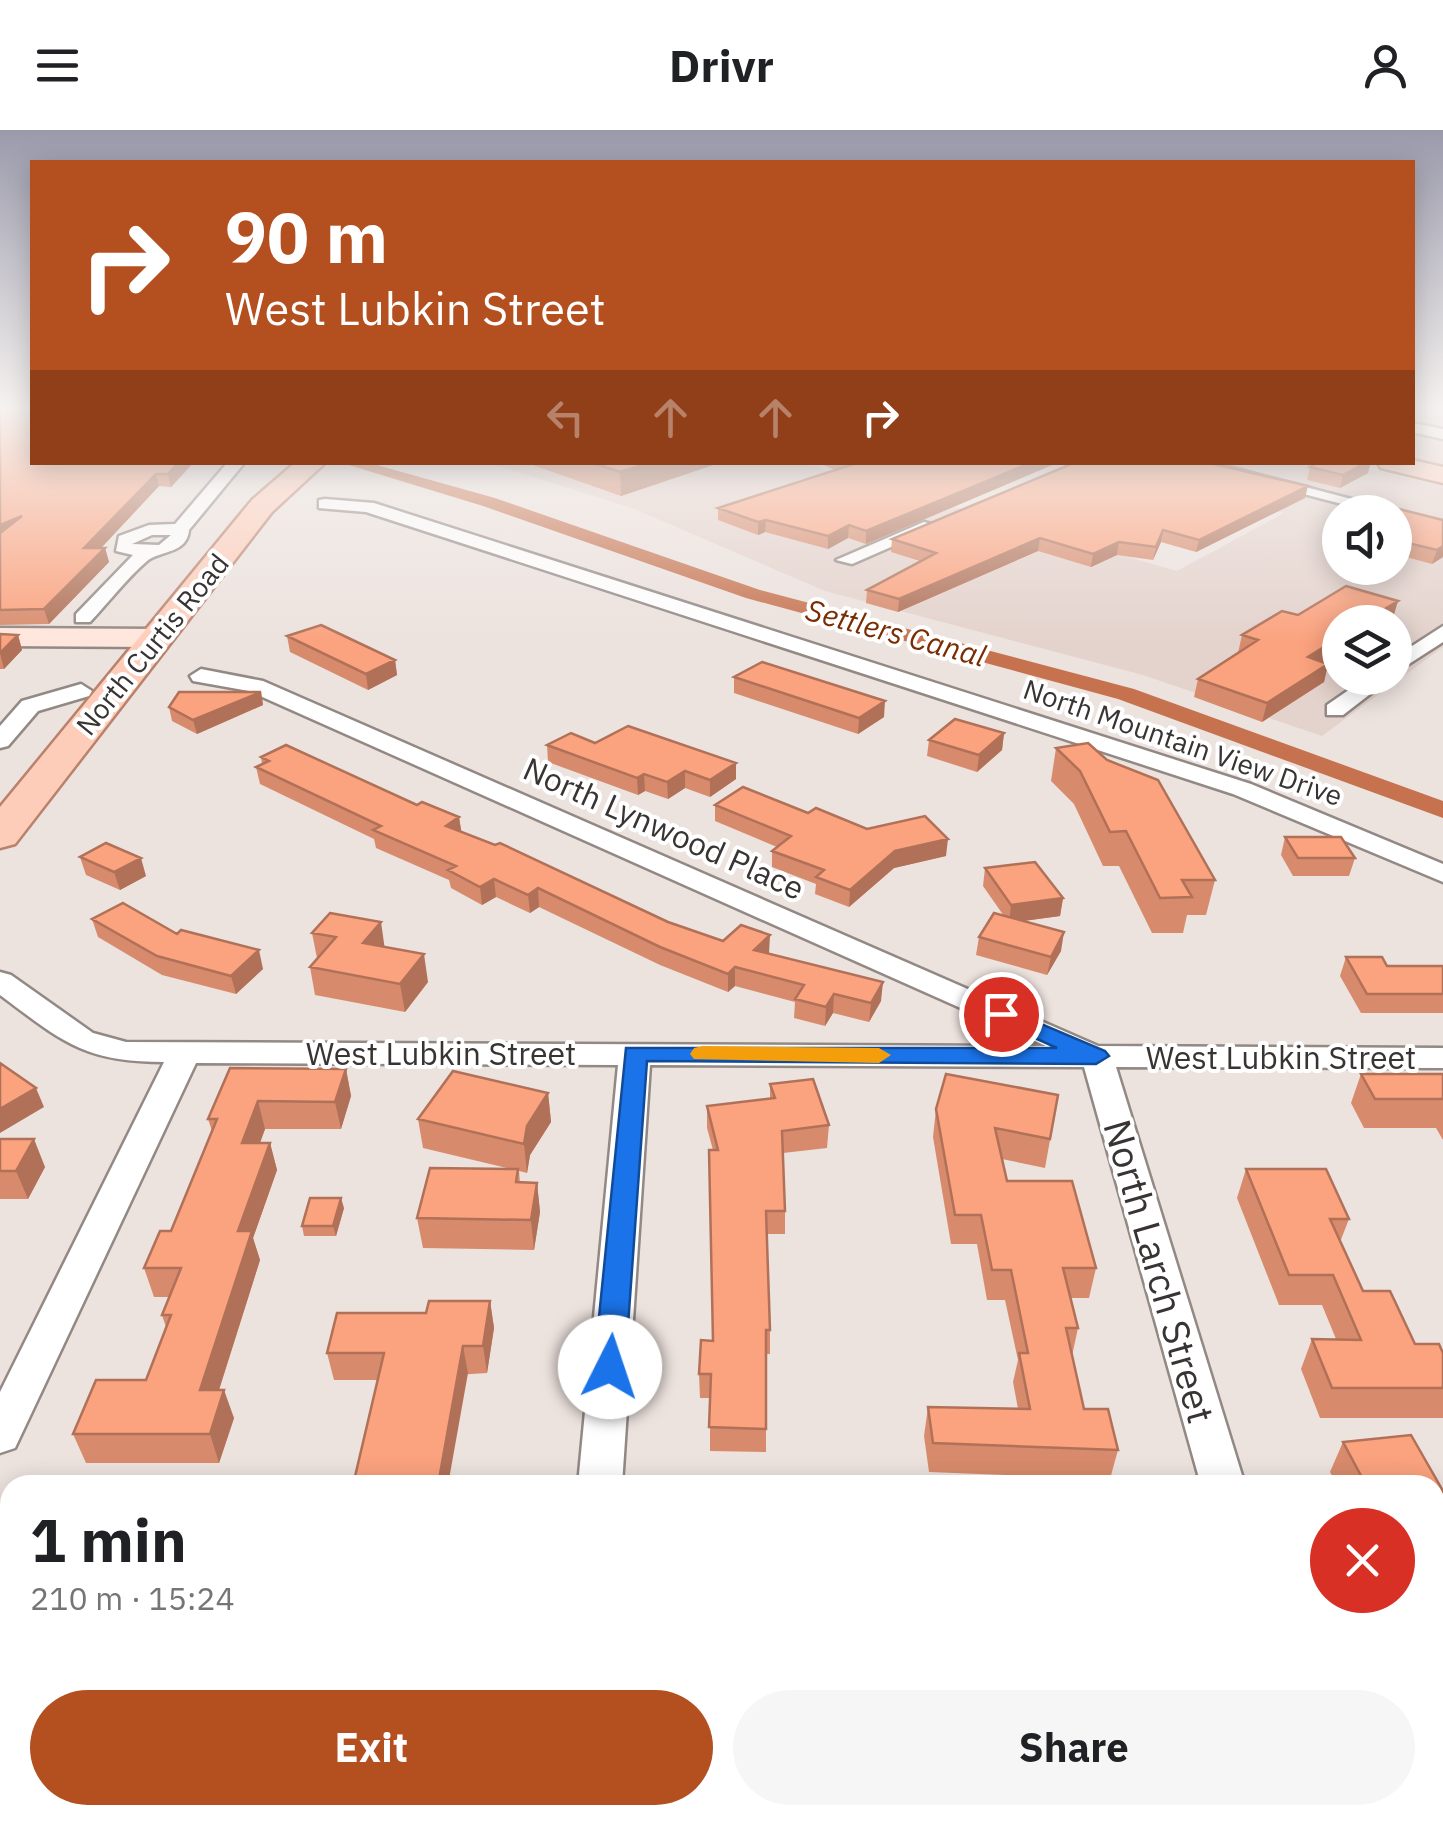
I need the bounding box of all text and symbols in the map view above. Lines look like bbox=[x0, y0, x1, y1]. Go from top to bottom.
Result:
text: Drivr bbox=[669, 36, 774, 94]
icon: menu bbox=[30, 38, 85, 93]
icon: person bbox=[1358, 38, 1413, 93]
text: 90 m bbox=[225, 191, 388, 282]
icon: right bbox=[60, 200, 190, 330]
text: West Lubkin Street bbox=[225, 279, 605, 337]
icon: left bbox=[538, 390, 593, 445]
icon: ahead bbox=[643, 390, 698, 445]
icon: ahead bbox=[748, 390, 803, 445]
icon: right bbox=[853, 390, 908, 445]
map controls bbox=[1322, 495, 1412, 695]
button: sound bbox=[1322, 495, 1412, 585]
street label: North Curtis Road bbox=[67, 546, 237, 742]
water label: Settlers Canal bbox=[802, 589, 990, 675]
button: layers bbox=[1322, 605, 1412, 695]
street label: North Mountain View Drive bbox=[1019, 670, 1347, 814]
street label: North Lynwood Place bbox=[517, 747, 811, 909]
pin bbox=[959, 972, 1044, 1057]
icon: arrive bbox=[974, 987, 1029, 1042]
street label: West Lubkin Street bbox=[306, 1032, 576, 1074]
street label: West Lubkin Street bbox=[1146, 1036, 1416, 1078]
street label: North Larch Street bbox=[1093, 1114, 1227, 1428]
position arrow bbox=[558, 1315, 662, 1419]
text: 1 min bbox=[30, 1500, 187, 1579]
button: close bbox=[1310, 1508, 1415, 1613]
text: 210 m · 15:24 bbox=[30, 1577, 235, 1619]
button: Exit bbox=[30, 1690, 713, 1805]
button: Share bbox=[733, 1690, 1415, 1805]

